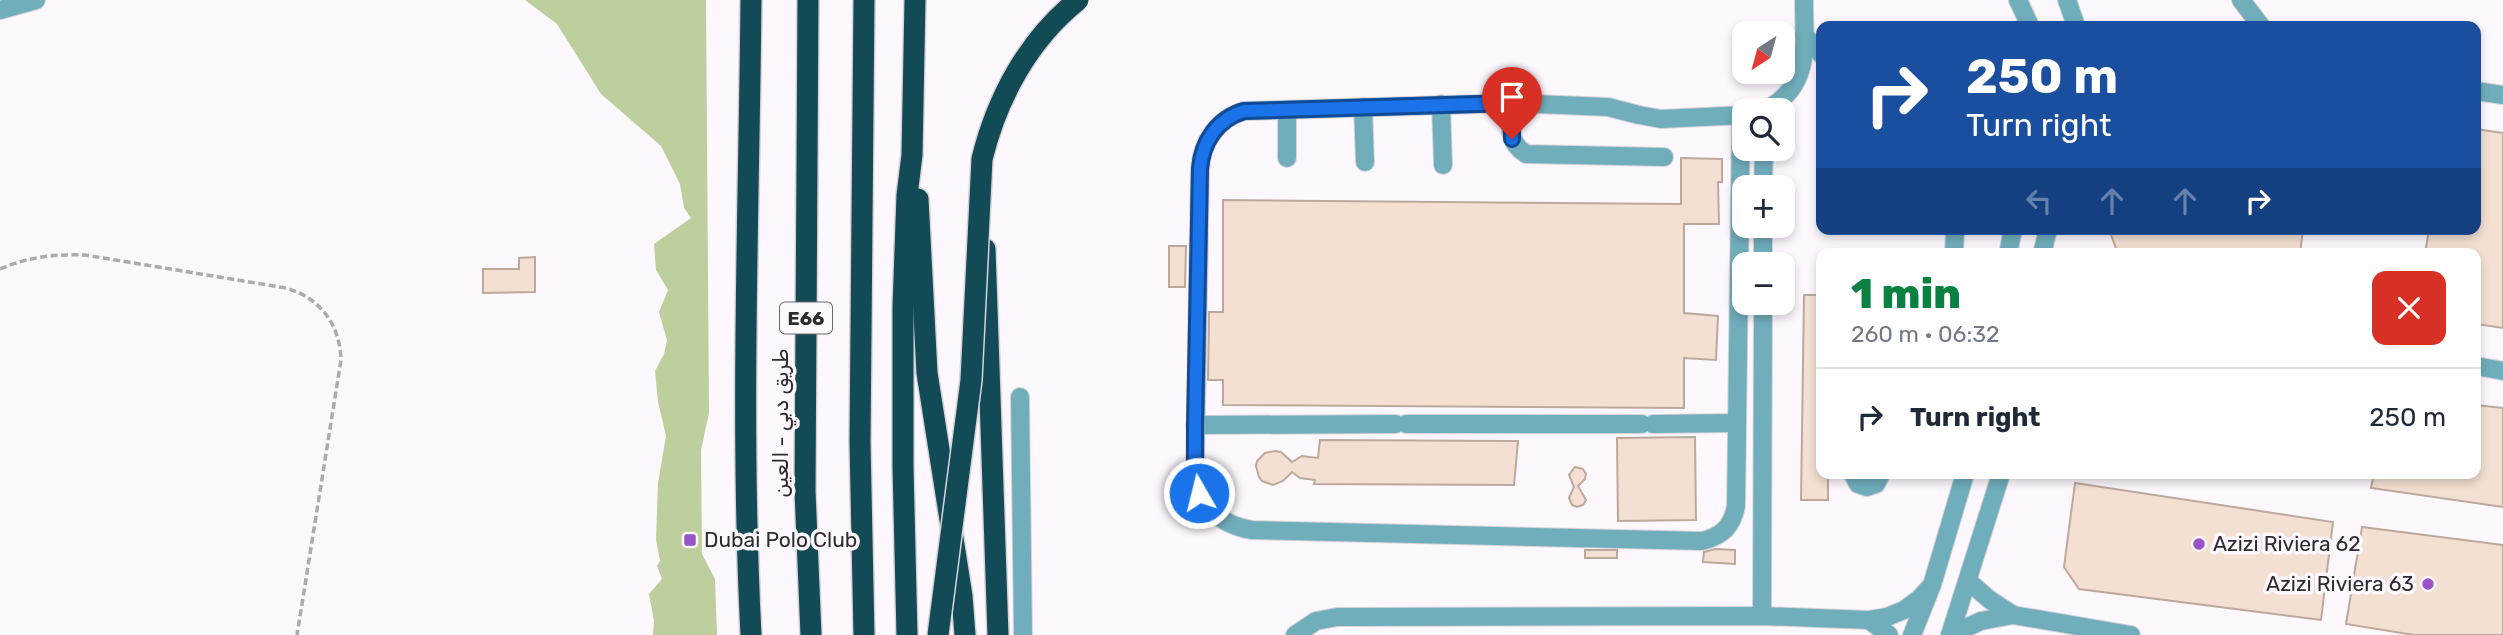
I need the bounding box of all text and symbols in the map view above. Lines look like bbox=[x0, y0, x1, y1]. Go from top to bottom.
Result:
north arrow bbox=[1732, 21, 1796, 84]
map controls bbox=[1732, 21, 1795, 315]
text: 250 m bbox=[1966, 47, 2118, 105]
icon: right bbox=[1851, 49, 1942, 140]
pin bbox=[1482, 67, 1542, 139]
icon: arrive bbox=[1493, 78, 1531, 116]
button: search bbox=[1732, 98, 1795, 161]
text: Turn right bbox=[1966, 106, 2111, 144]
button: + bbox=[1732, 175, 1795, 238]
icon: left bbox=[2020, 182, 2058, 220]
icon: ahead bbox=[2093, 182, 2131, 220]
icon: ahead bbox=[2166, 182, 2204, 220]
icon: right bbox=[2239, 182, 2277, 220]
button: − bbox=[1732, 252, 1795, 315]
text: 1 min bbox=[1851, 269, 1961, 319]
button: close bbox=[2372, 271, 2446, 345]
road number: E66 bbox=[780, 302, 832, 334]
text: 260 m · 06:32 bbox=[1851, 320, 2000, 348]
street label: طريق دبي - العين bbox=[768, 348, 797, 498]
icon: right bbox=[1851, 398, 1889, 436]
text: Turn right bbox=[1910, 402, 2040, 433]
text: 250 m bbox=[2369, 402, 2446, 433]
position arrow bbox=[1162, 456, 1236, 530]
place label: Dubai Polo Club bbox=[704, 527, 857, 552]
place label: Azizi Riviera 62 bbox=[2213, 531, 2361, 556]
marker: Dubai Polo Club bbox=[682, 532, 698, 548]
marker: Azizi Riviera 62 bbox=[2191, 536, 2207, 552]
place label: Azizi Riviera 63 bbox=[2266, 571, 2414, 596]
marker: Azizi Riviera 63 bbox=[2420, 576, 2436, 592]

